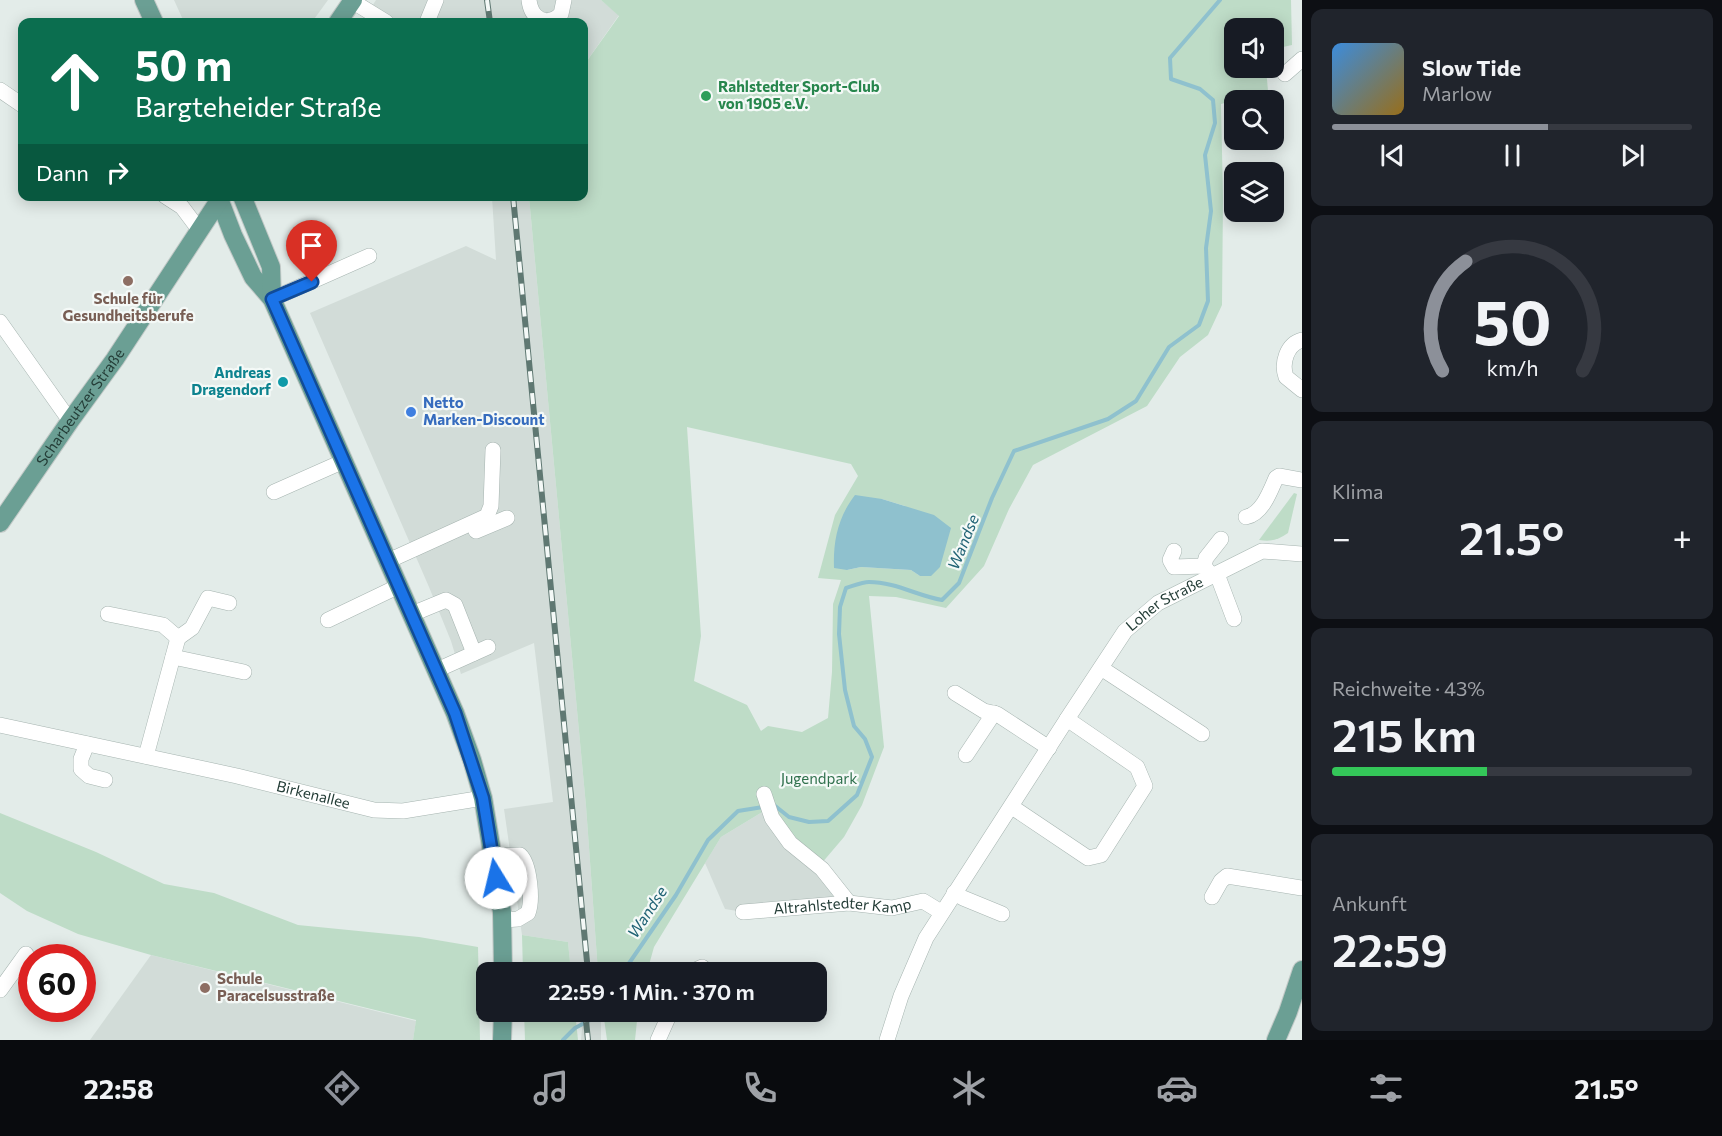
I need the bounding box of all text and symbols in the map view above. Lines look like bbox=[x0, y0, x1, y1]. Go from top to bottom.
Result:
map controls bbox=[1224, 18, 1284, 222]
button: sound bbox=[1224, 18, 1284, 78]
text: 50 m bbox=[135, 38, 232, 90]
icon: ahead bbox=[36, 42, 114, 120]
text: Slow Tide bbox=[1422, 54, 1521, 81]
place label: Rahlstedter Sport-Club von 1905 e.V. bbox=[718, 77, 880, 112]
text: Marlow bbox=[1422, 81, 1492, 105]
marker: Rahlstedter Sport-Club von 1905 e.V. bbox=[699, 89, 713, 103]
text: Bargteheider Straße bbox=[135, 90, 381, 123]
button: search bbox=[1224, 90, 1284, 150]
icon: previous bbox=[1376, 139, 1409, 172]
icon: pause bbox=[1496, 139, 1529, 172]
icon: next bbox=[1616, 139, 1649, 172]
icon: right bbox=[101, 156, 134, 189]
text: Dann bbox=[36, 159, 89, 186]
button: layers bbox=[1224, 162, 1284, 222]
pin bbox=[286, 220, 337, 282]
icon: arrive bbox=[295, 229, 328, 262]
marker: Schule für Gesundheitsberufe bbox=[121, 274, 135, 288]
text: 50 bbox=[1473, 282, 1551, 358]
place label: Schule für Gesundheitsberufe bbox=[62, 289, 194, 324]
street label: Scharbeutzer Straße bbox=[32, 345, 128, 469]
text: km/h bbox=[1486, 354, 1538, 380]
place label: Andreas Dragendorf bbox=[191, 363, 272, 398]
marker: Andreas Dragendorf bbox=[276, 375, 290, 389]
place label: Netto Marken-Discount bbox=[423, 393, 545, 428]
marker: Netto Marken-Discount bbox=[404, 405, 418, 419]
text: Klima bbox=[1332, 479, 1384, 503]
text: 21.5° bbox=[1459, 509, 1564, 564]
water label: Wandse bbox=[943, 511, 982, 572]
text: − bbox=[1332, 516, 1351, 557]
text: + bbox=[1673, 516, 1692, 557]
street label: Loher Straße bbox=[1122, 572, 1206, 634]
text: Reichweite · 43% bbox=[1332, 676, 1485, 700]
text: 215 km bbox=[1332, 706, 1477, 761]
park label: Jugendpark bbox=[781, 769, 857, 787]
street label: Birkenallee bbox=[275, 776, 352, 812]
position arrow bbox=[464, 846, 528, 910]
water label: Wandse bbox=[623, 882, 671, 941]
text: Ankunft bbox=[1332, 891, 1407, 915]
street label: Altrahlstedter Kamp bbox=[773, 893, 913, 917]
text: 22:59 bbox=[1332, 921, 1448, 976]
speed limit sign: 60 bbox=[18, 944, 96, 1022]
place label: Schule Paracelsusstraße bbox=[217, 969, 335, 1004]
text: 22:59 · 1 Min. · 370 m bbox=[548, 978, 755, 1005]
marker: Schule Paracelsusstraße bbox=[198, 981, 212, 995]
icon: directions bbox=[321, 1067, 363, 1109]
icon: music bbox=[530, 1067, 572, 1109]
icon: phone bbox=[739, 1067, 781, 1109]
icon: climate bbox=[948, 1067, 990, 1109]
icon: car bbox=[1156, 1067, 1198, 1109]
icon: filters bbox=[1365, 1067, 1407, 1109]
text: 22:58 bbox=[83, 1072, 154, 1105]
text: 21.5° bbox=[1574, 1072, 1638, 1105]

